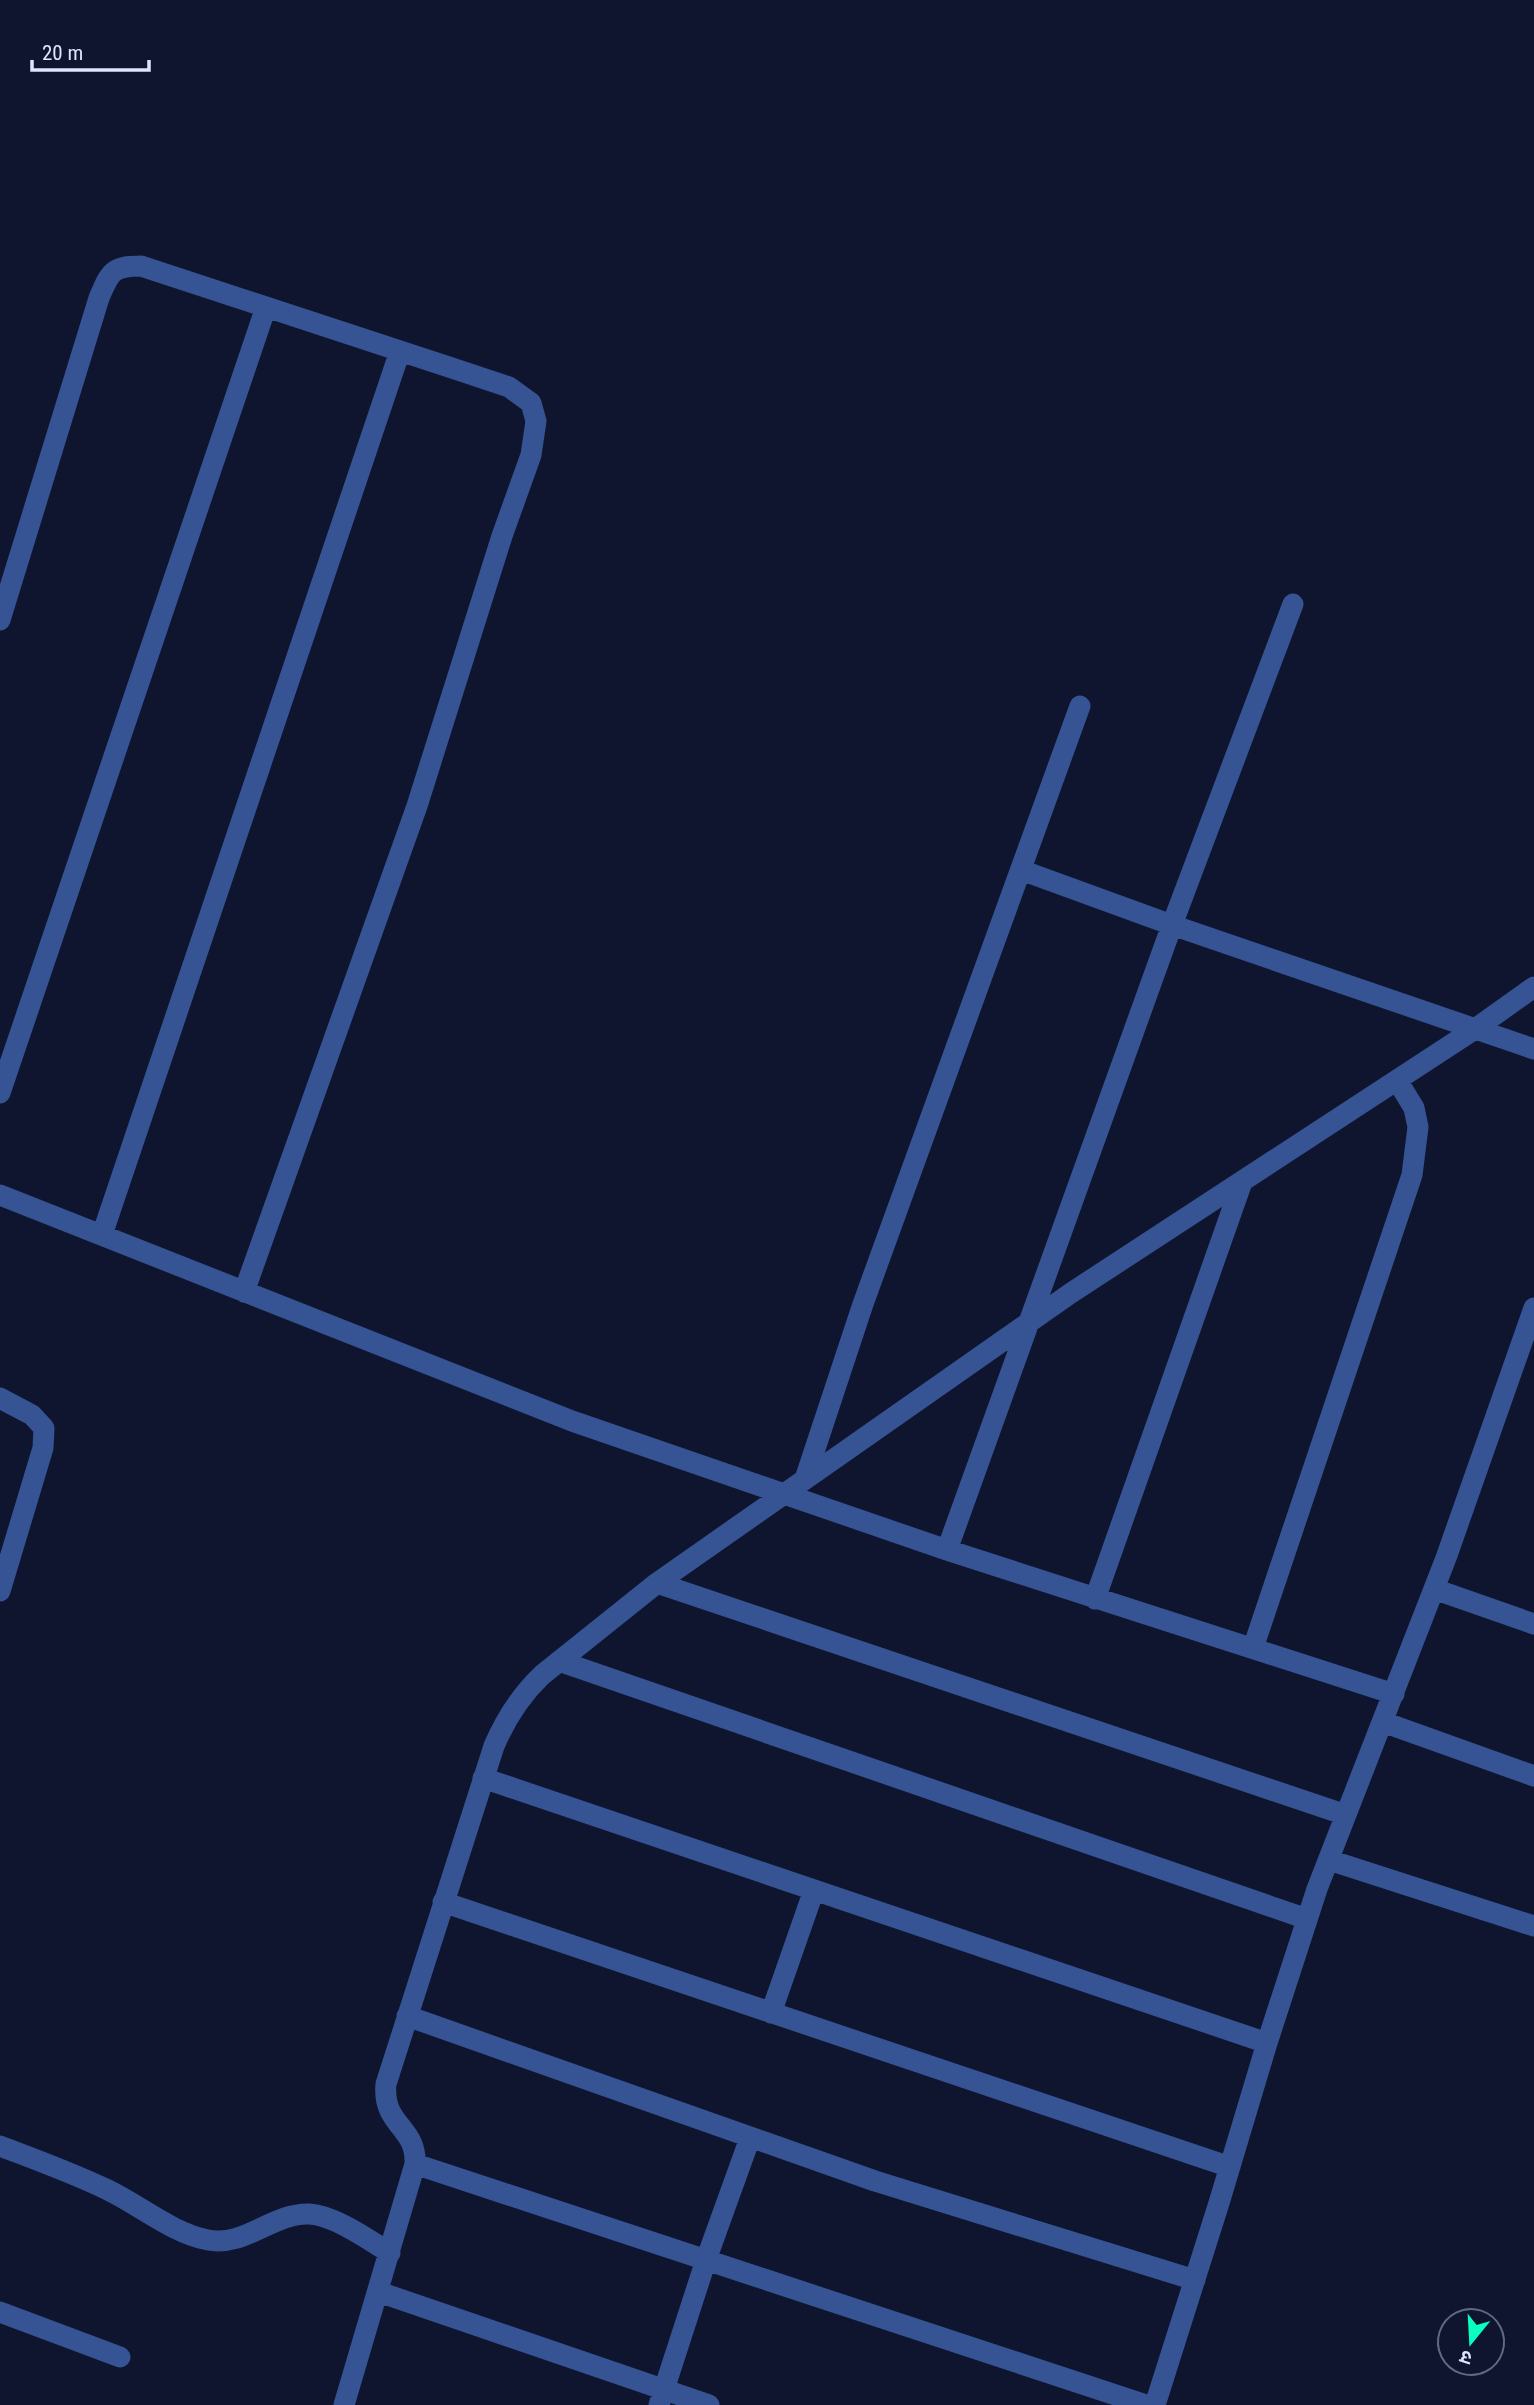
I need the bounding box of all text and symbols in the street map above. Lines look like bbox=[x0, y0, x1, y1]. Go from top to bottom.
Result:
scale bar bbox=[32, 28, 149, 72]
text: 20 m bbox=[42, 41, 83, 65]
north arrow bbox=[1436, 2307, 1506, 2377]
text: उ bbox=[1456, 2345, 1475, 2370]

